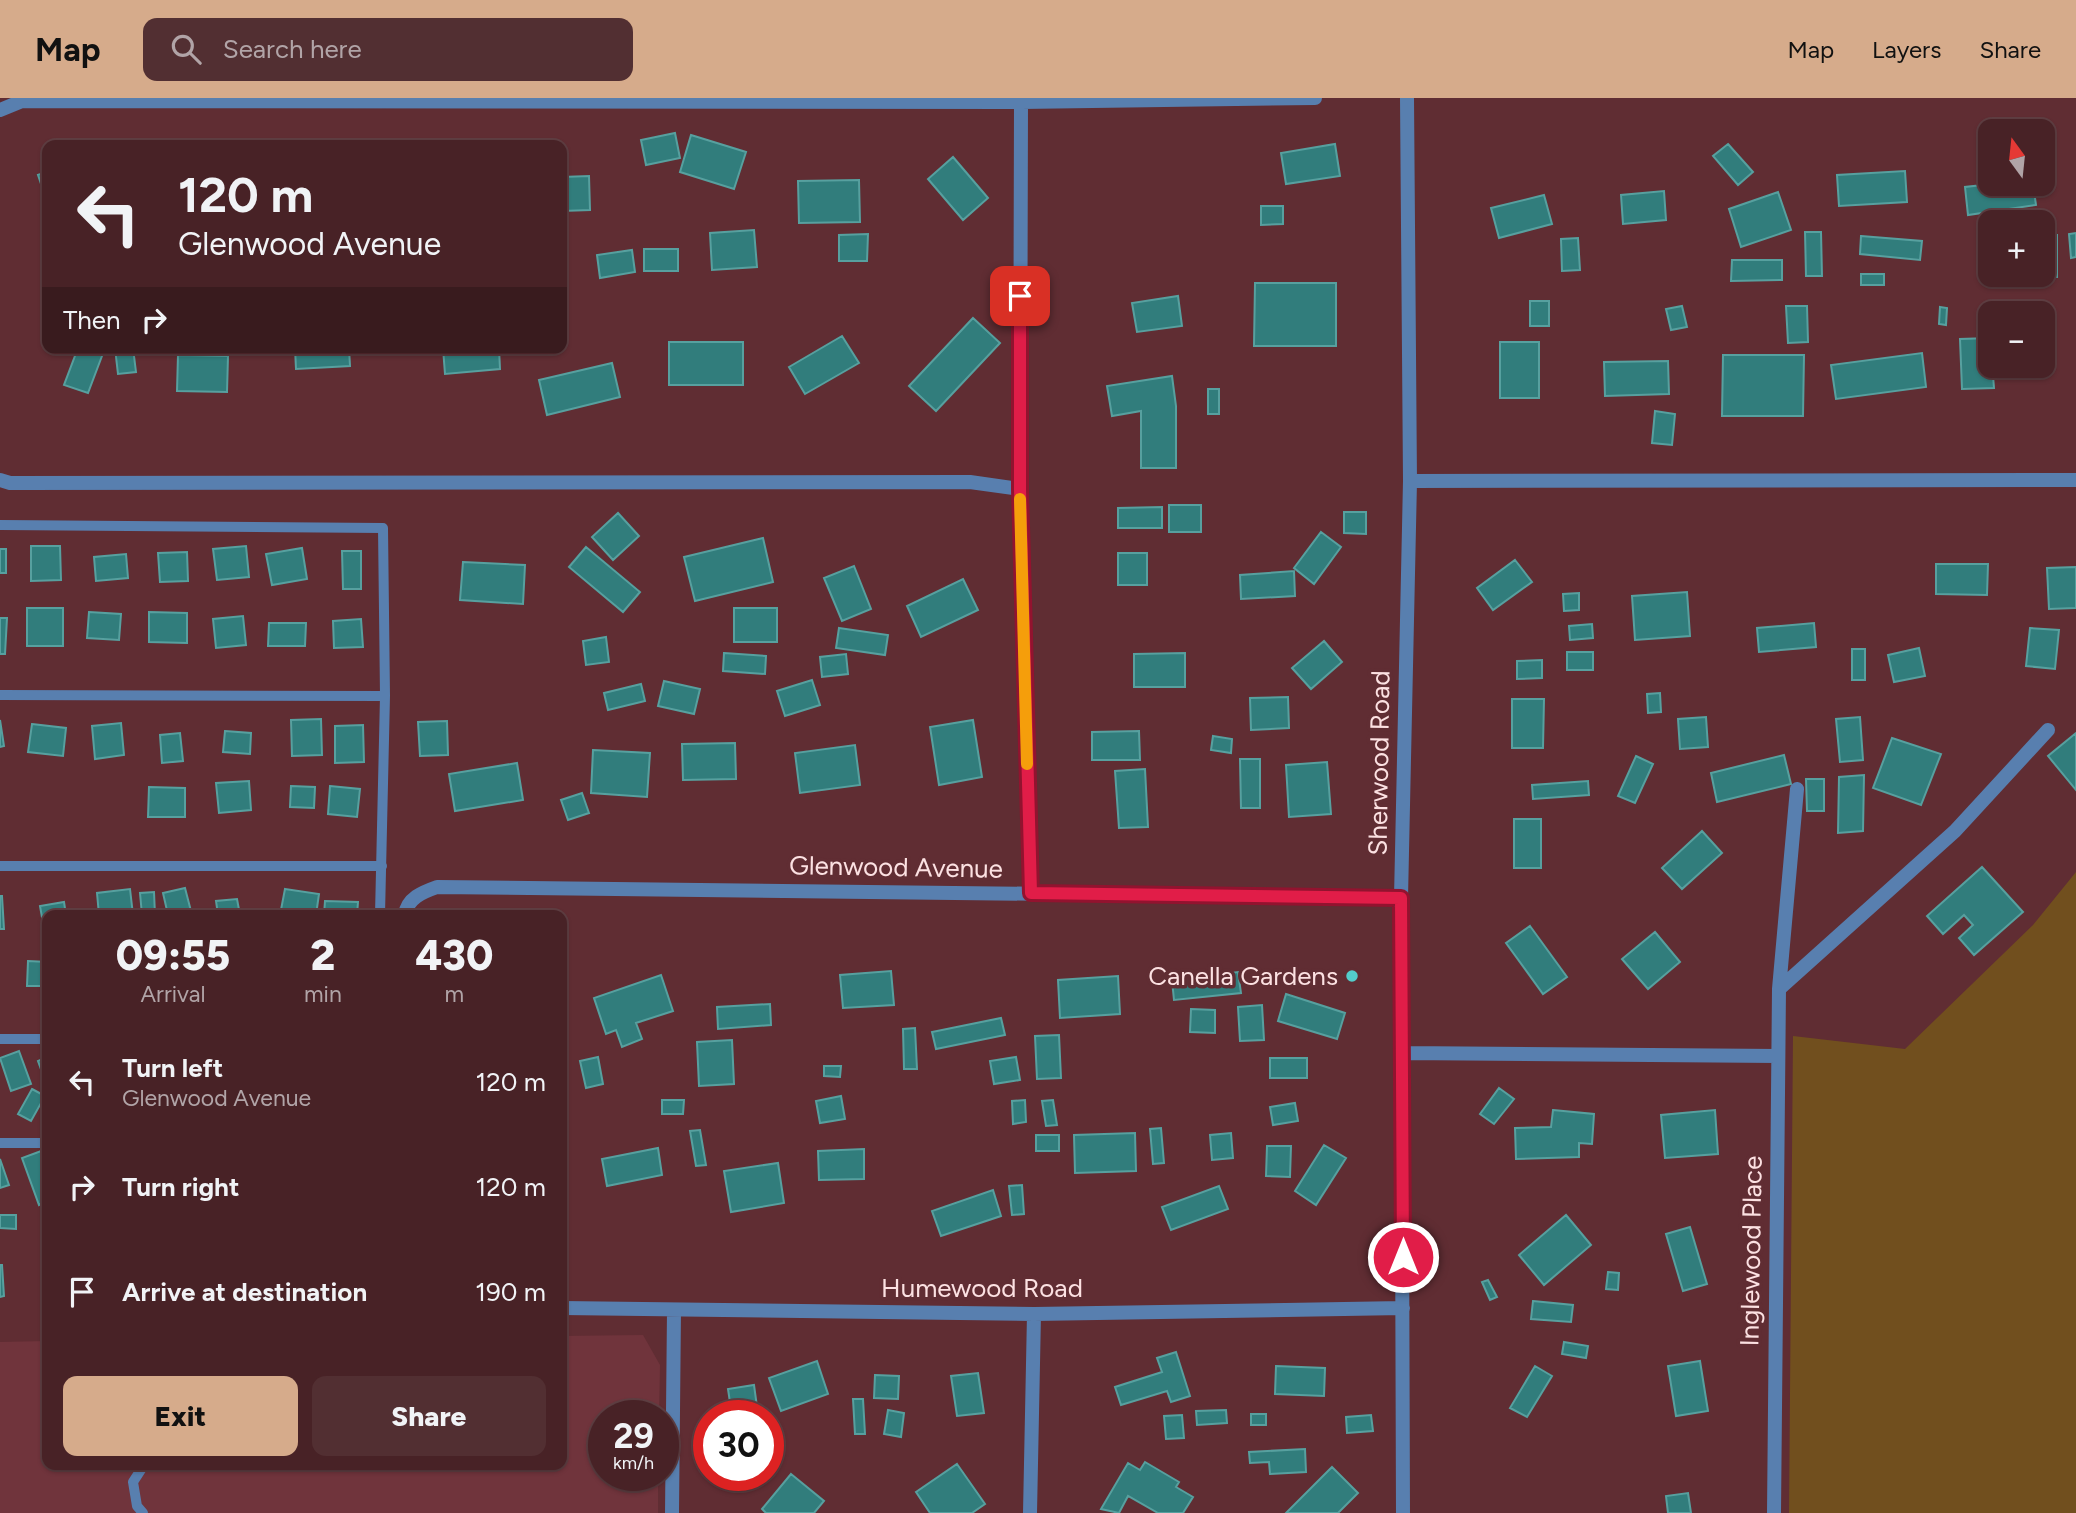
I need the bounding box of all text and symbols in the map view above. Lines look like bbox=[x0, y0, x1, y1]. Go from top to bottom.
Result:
search box bbox=[143, 18, 633, 81]
text: Map bbox=[35, 30, 101, 69]
icon: search bbox=[167, 30, 205, 68]
text: Search here bbox=[223, 33, 362, 65]
text: Map bbox=[1787, 35, 1834, 64]
text: Layers bbox=[1872, 35, 1941, 64]
text: Share bbox=[1979, 35, 2041, 64]
north arrow bbox=[1978, 119, 2054, 196]
map controls bbox=[1978, 119, 2055, 378]
text: 120 m bbox=[178, 165, 313, 224]
icon: left bbox=[63, 168, 154, 259]
button: + bbox=[1978, 210, 2055, 287]
text: Glenwood Avenue bbox=[178, 225, 441, 263]
pin bbox=[990, 266, 1050, 326]
icon: arrive bbox=[1001, 277, 1039, 315]
icon: right bbox=[135, 301, 173, 339]
button: − bbox=[1978, 301, 2055, 378]
text: Then bbox=[63, 304, 121, 336]
street label: Sherwood Road bbox=[1361, 670, 1397, 856]
street label: Glenwood Avenue bbox=[789, 849, 1003, 885]
text: 09:55 bbox=[116, 930, 230, 981]
text: 2 bbox=[311, 930, 335, 981]
text: 430 bbox=[415, 930, 493, 981]
place label: Canella Gardens bbox=[1148, 960, 1338, 992]
marker: Canella Gardens bbox=[1344, 968, 1360, 984]
text: Arrival bbox=[141, 980, 205, 1008]
text: min bbox=[304, 980, 342, 1008]
text: m bbox=[445, 980, 464, 1008]
text: Turn left bbox=[122, 1052, 223, 1084]
icon: left bbox=[63, 1063, 101, 1101]
text: 120 m bbox=[476, 1066, 546, 1098]
text: Glenwood Avenue bbox=[122, 1084, 311, 1112]
street label: Inglewood Place bbox=[1733, 1155, 1769, 1347]
icon: right bbox=[63, 1168, 101, 1206]
text: Turn right bbox=[122, 1171, 239, 1203]
text: 120 m bbox=[476, 1171, 546, 1203]
position arrow bbox=[1366, 1220, 1440, 1294]
street label: Humewood Road bbox=[881, 1272, 1083, 1304]
icon: arrive bbox=[63, 1273, 101, 1311]
text: Arrive at destination bbox=[122, 1276, 367, 1308]
text: 190 m bbox=[475, 1276, 546, 1308]
button: Exit bbox=[63, 1376, 298, 1456]
button: Share bbox=[312, 1376, 546, 1456]
speed limit sign: 30 bbox=[693, 1400, 784, 1491]
text: 29 bbox=[613, 1415, 654, 1457]
text: km/h bbox=[613, 1452, 654, 1474]

